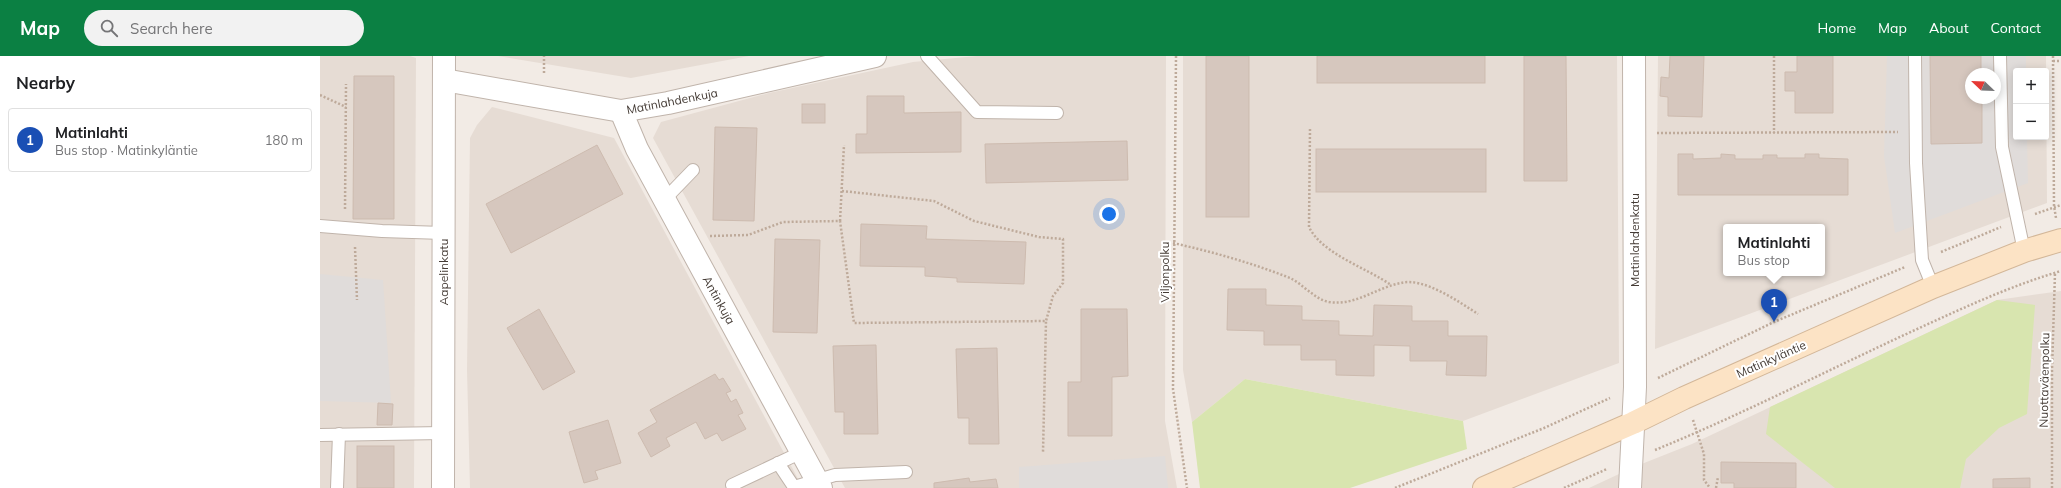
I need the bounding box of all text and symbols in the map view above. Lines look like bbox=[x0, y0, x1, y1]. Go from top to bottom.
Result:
search box bbox=[84, 10, 364, 46]
text: Map bbox=[20, 16, 60, 40]
icon: search bbox=[98, 17, 120, 39]
text: Search here bbox=[130, 19, 213, 38]
text: Home bbox=[1817, 19, 1856, 37]
text: Map bbox=[1878, 19, 1907, 37]
text: About bbox=[1929, 19, 1969, 37]
text: Contact bbox=[1991, 19, 2041, 37]
north arrow bbox=[1965, 68, 2001, 104]
map controls bbox=[2013, 68, 2049, 140]
button: + bbox=[2013, 68, 2049, 104]
text: Nearby bbox=[16, 72, 75, 93]
street label: Matinlahdenkuja bbox=[625, 85, 719, 117]
button: − bbox=[2013, 104, 2049, 140]
text: Matinlahti bbox=[55, 123, 128, 142]
text: 1 bbox=[26, 132, 34, 148]
text: 180 m bbox=[265, 132, 303, 148]
text: Bus stop · Matinkyläntie bbox=[55, 142, 198, 158]
street label: Matinlahdenkatu bbox=[1627, 193, 1642, 287]
your location bbox=[1099, 204, 1119, 224]
popup bbox=[1723, 224, 1825, 276]
text: Matinlahti bbox=[1738, 233, 1810, 252]
street label: Aapelinkatu bbox=[436, 239, 451, 305]
street label: Viljonpolku bbox=[1157, 242, 1172, 302]
text: Bus stop bbox=[1738, 252, 1790, 268]
street label: Antinkuja bbox=[700, 273, 738, 327]
pin: 1 bbox=[1761, 289, 1787, 322]
street label: Nuottaväenpolku bbox=[2036, 332, 2052, 428]
street label: Matinkyläntie bbox=[1734, 337, 1808, 381]

